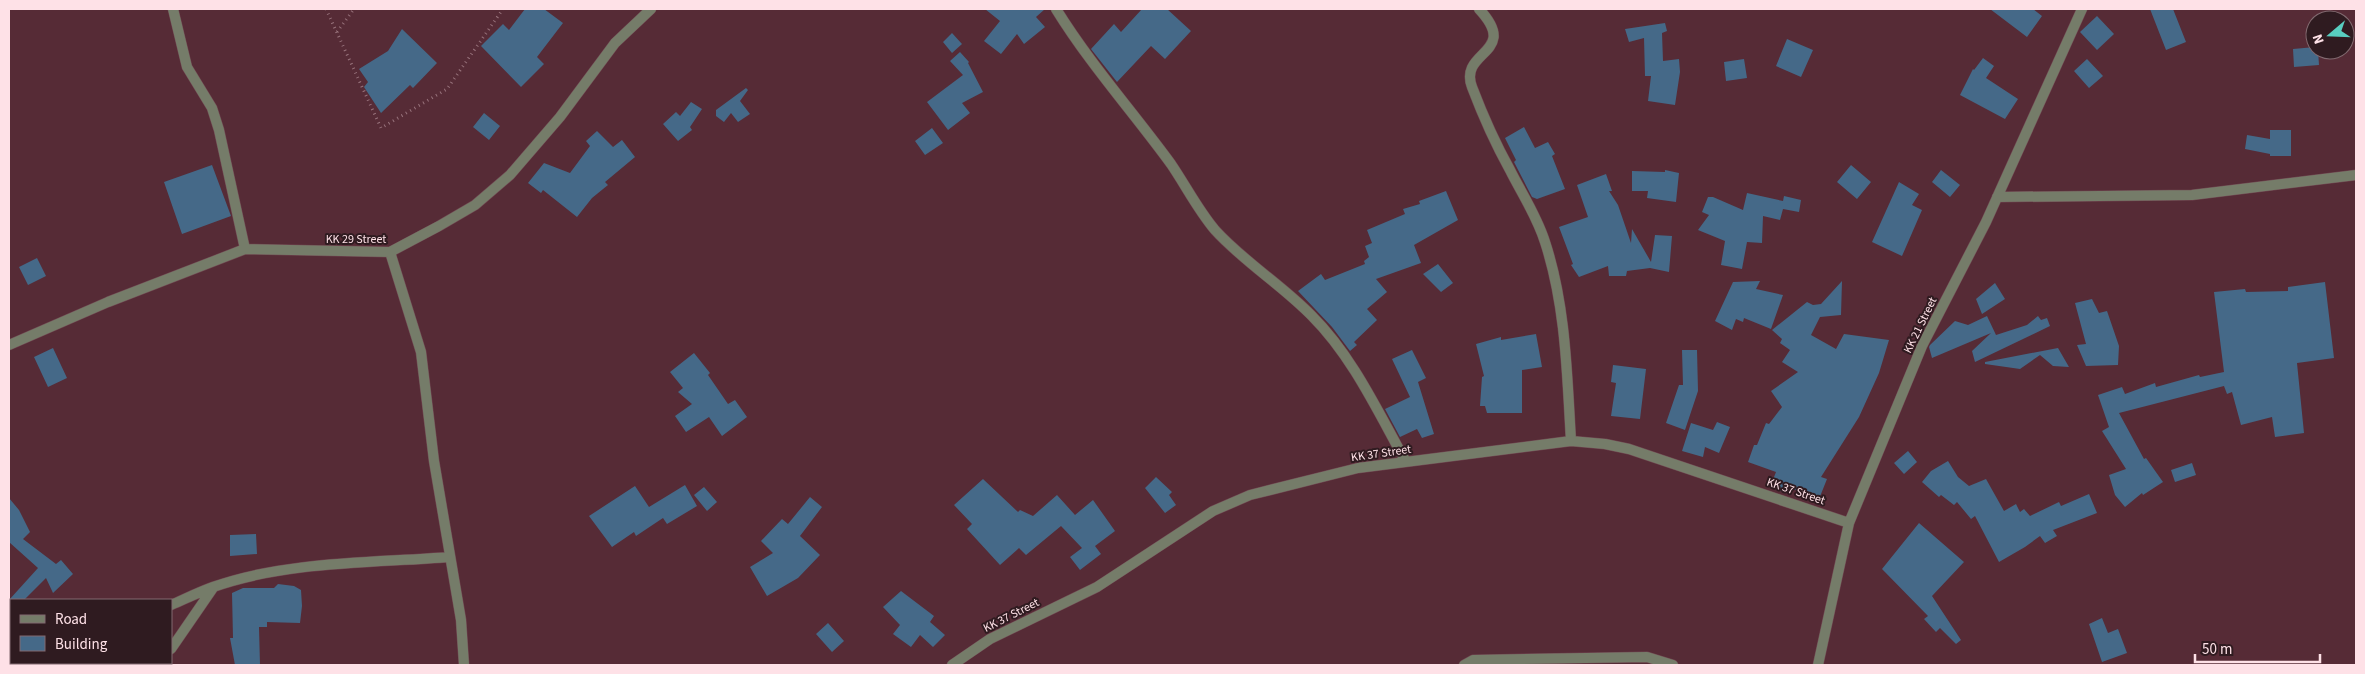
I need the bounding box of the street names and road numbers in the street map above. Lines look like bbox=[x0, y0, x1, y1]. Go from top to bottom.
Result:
street label: KK 29 Street bbox=[326, 231, 386, 248]
street label: KK 21 Street bbox=[1900, 294, 1941, 356]
street label: KK 37 Street bbox=[1350, 441, 1412, 466]
street label: KK 37 Street bbox=[1764, 474, 1827, 509]
street label: KK 37 Street bbox=[980, 594, 1042, 637]

